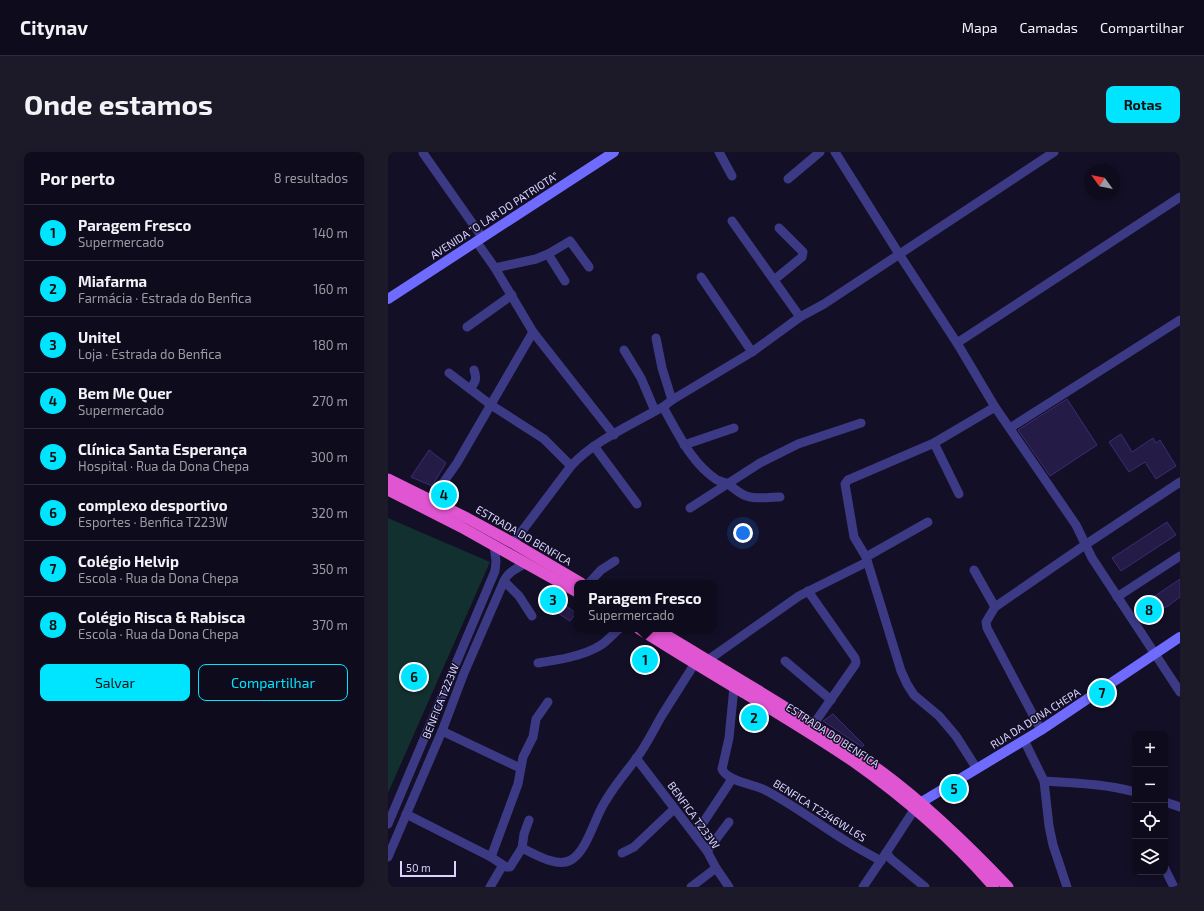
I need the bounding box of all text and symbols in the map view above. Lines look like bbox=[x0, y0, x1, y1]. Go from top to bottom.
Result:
text: Citynav bbox=[20, 16, 88, 39]
text: Mapa bbox=[962, 19, 998, 36]
text: Camadas bbox=[1020, 19, 1078, 36]
text: Compartilhar bbox=[1100, 19, 1184, 36]
button: Rotas bbox=[1106, 86, 1180, 123]
text: Onde estamos bbox=[24, 87, 213, 121]
north arrow bbox=[1084, 164, 1120, 200]
text: Por perto bbox=[40, 168, 115, 188]
street label: AVENIDA "O LAR DO PATRIOTA" bbox=[427, 169, 561, 261]
text: 8 resultados bbox=[274, 170, 348, 186]
text: Paragem Fresco bbox=[78, 216, 191, 234]
text: 1 bbox=[50, 225, 56, 241]
text: 140 m bbox=[313, 225, 348, 241]
text: Supermercado bbox=[78, 234, 164, 250]
text: Miafarma bbox=[78, 272, 147, 290]
text: 2 bbox=[49, 281, 57, 297]
text: 160 m bbox=[313, 281, 348, 297]
text: Farmácia · Estrada do Benfica bbox=[78, 290, 252, 306]
text: Unitel bbox=[78, 328, 121, 346]
text: 3 bbox=[49, 337, 57, 353]
text: 180 m bbox=[313, 337, 348, 353]
text: Loja · Estrada do Benfica bbox=[78, 346, 222, 362]
text: Bem Me Quer bbox=[78, 384, 172, 402]
text: 4 bbox=[49, 393, 57, 409]
text: 270 m bbox=[312, 393, 348, 409]
text: Supermercado bbox=[78, 402, 164, 418]
text: Clínica Santa Esperança bbox=[78, 440, 247, 458]
text: 5 bbox=[49, 449, 57, 465]
text: 300 m bbox=[311, 449, 348, 465]
text: Hospital · Rua da Dona Chepa bbox=[78, 458, 249, 474]
pin: 4 bbox=[431, 480, 457, 510]
text: complexo desportivo bbox=[78, 496, 227, 514]
street label: ESTRADA DO BENFICA bbox=[474, 502, 574, 568]
text: 6 bbox=[49, 505, 57, 521]
text: 320 m bbox=[311, 505, 348, 521]
text: Esportes · Benfica T223W bbox=[78, 514, 228, 530]
your location bbox=[733, 523, 753, 543]
text: Colégio Helvip bbox=[78, 552, 179, 570]
text: 7 bbox=[50, 561, 56, 577]
text: 350 m bbox=[312, 561, 348, 577]
text: Escola · Rua da Dona Chepa bbox=[78, 570, 239, 586]
popup bbox=[574, 580, 716, 632]
pin: 3 bbox=[540, 585, 566, 615]
text: Paragem Fresco bbox=[588, 589, 702, 607]
pin: 8 bbox=[1136, 595, 1162, 625]
text: Supermercado bbox=[588, 607, 674, 623]
text: Colégio Risca & Rabisca bbox=[78, 608, 245, 626]
text: 8 bbox=[49, 617, 57, 633]
text: 370 m bbox=[312, 617, 348, 633]
text: Escola · Rua da Dona Chepa bbox=[78, 626, 239, 642]
pin: 1 bbox=[632, 645, 658, 675]
street label: BENFICA T223W bbox=[419, 661, 461, 740]
pin: 6 bbox=[401, 662, 427, 692]
button: Salvar bbox=[40, 664, 190, 701]
button: Compartilhar bbox=[198, 664, 348, 701]
pin: 7 bbox=[1089, 678, 1115, 708]
street label: RUA DA DONA CHEPA bbox=[988, 685, 1082, 751]
street label: ESTRADA DO BENFICA bbox=[784, 700, 882, 770]
pin: 2 bbox=[741, 703, 767, 733]
map controls bbox=[1132, 731, 1168, 875]
button: + bbox=[1132, 731, 1168, 767]
button: − bbox=[1132, 767, 1168, 803]
pin: 5 bbox=[941, 774, 967, 804]
street label: BENFICA T2346W.L6S bbox=[771, 776, 869, 844]
street label: BENFICA T233W bbox=[665, 779, 723, 852]
button: locate bbox=[1132, 803, 1168, 839]
button: layers bbox=[1132, 839, 1168, 875]
scale bar bbox=[400, 859, 456, 878]
text: 50 m bbox=[406, 861, 431, 874]

